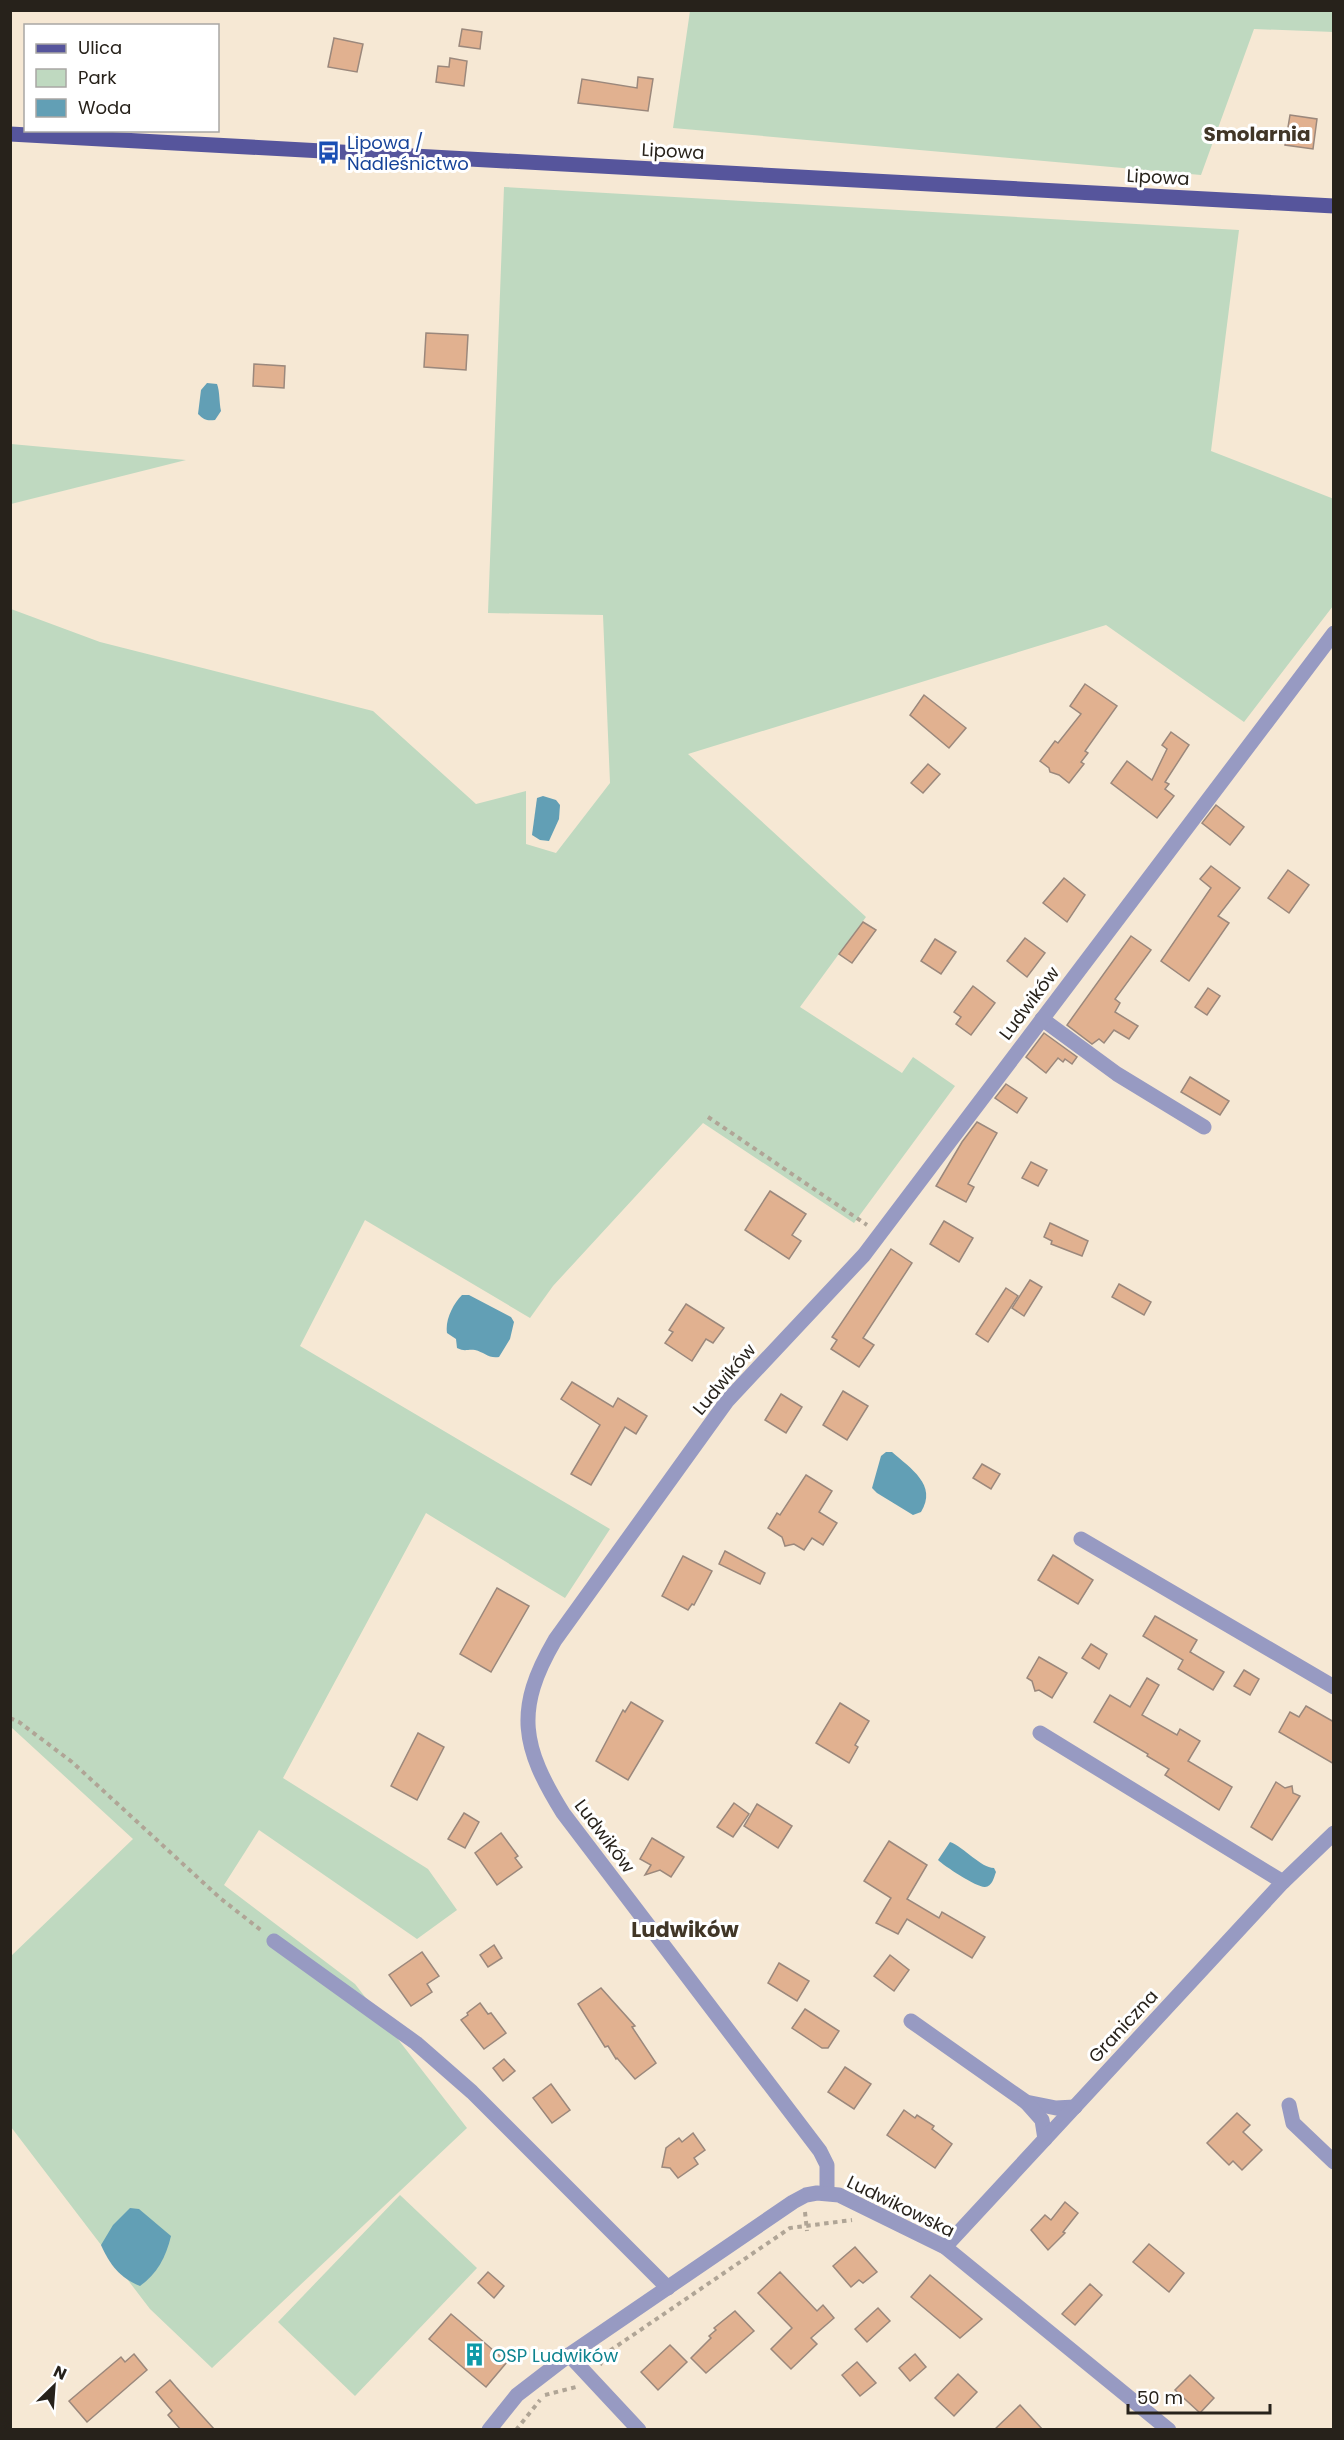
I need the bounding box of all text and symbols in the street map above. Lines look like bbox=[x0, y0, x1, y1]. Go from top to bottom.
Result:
legend bbox=[24, 24, 219, 132]
text: Ulica bbox=[78, 35, 122, 60]
text: Park bbox=[78, 65, 117, 90]
text: Woda bbox=[78, 95, 131, 120]
district label: Smolarnia bbox=[1203, 120, 1311, 148]
place label: Lipowa / Nadleśnictwo bbox=[347, 130, 469, 176]
street label: Lipowa bbox=[641, 137, 705, 165]
bus stop icon: Lipowa / Nadleśnictwo bbox=[316, 139, 342, 165]
street label: Lipowa bbox=[1126, 163, 1190, 191]
street label: Ludwików bbox=[993, 961, 1065, 1045]
street label: Ludwików bbox=[687, 1338, 761, 1420]
street label: Ludwików bbox=[569, 1794, 641, 1878]
district label: Ludwików bbox=[631, 1915, 739, 1944]
street label: Graniczna bbox=[1083, 1984, 1163, 2068]
street label: Ludwikowska bbox=[843, 2169, 959, 2243]
building icon: OSP Ludwików bbox=[461, 2342, 487, 2368]
place label: OSP Ludwików bbox=[492, 2343, 618, 2368]
north arrow bbox=[24, 2356, 84, 2416]
text: N bbox=[50, 2360, 70, 2386]
scale bar bbox=[1128, 2377, 1270, 2415]
text: 50 m bbox=[1137, 2385, 1183, 2410]

